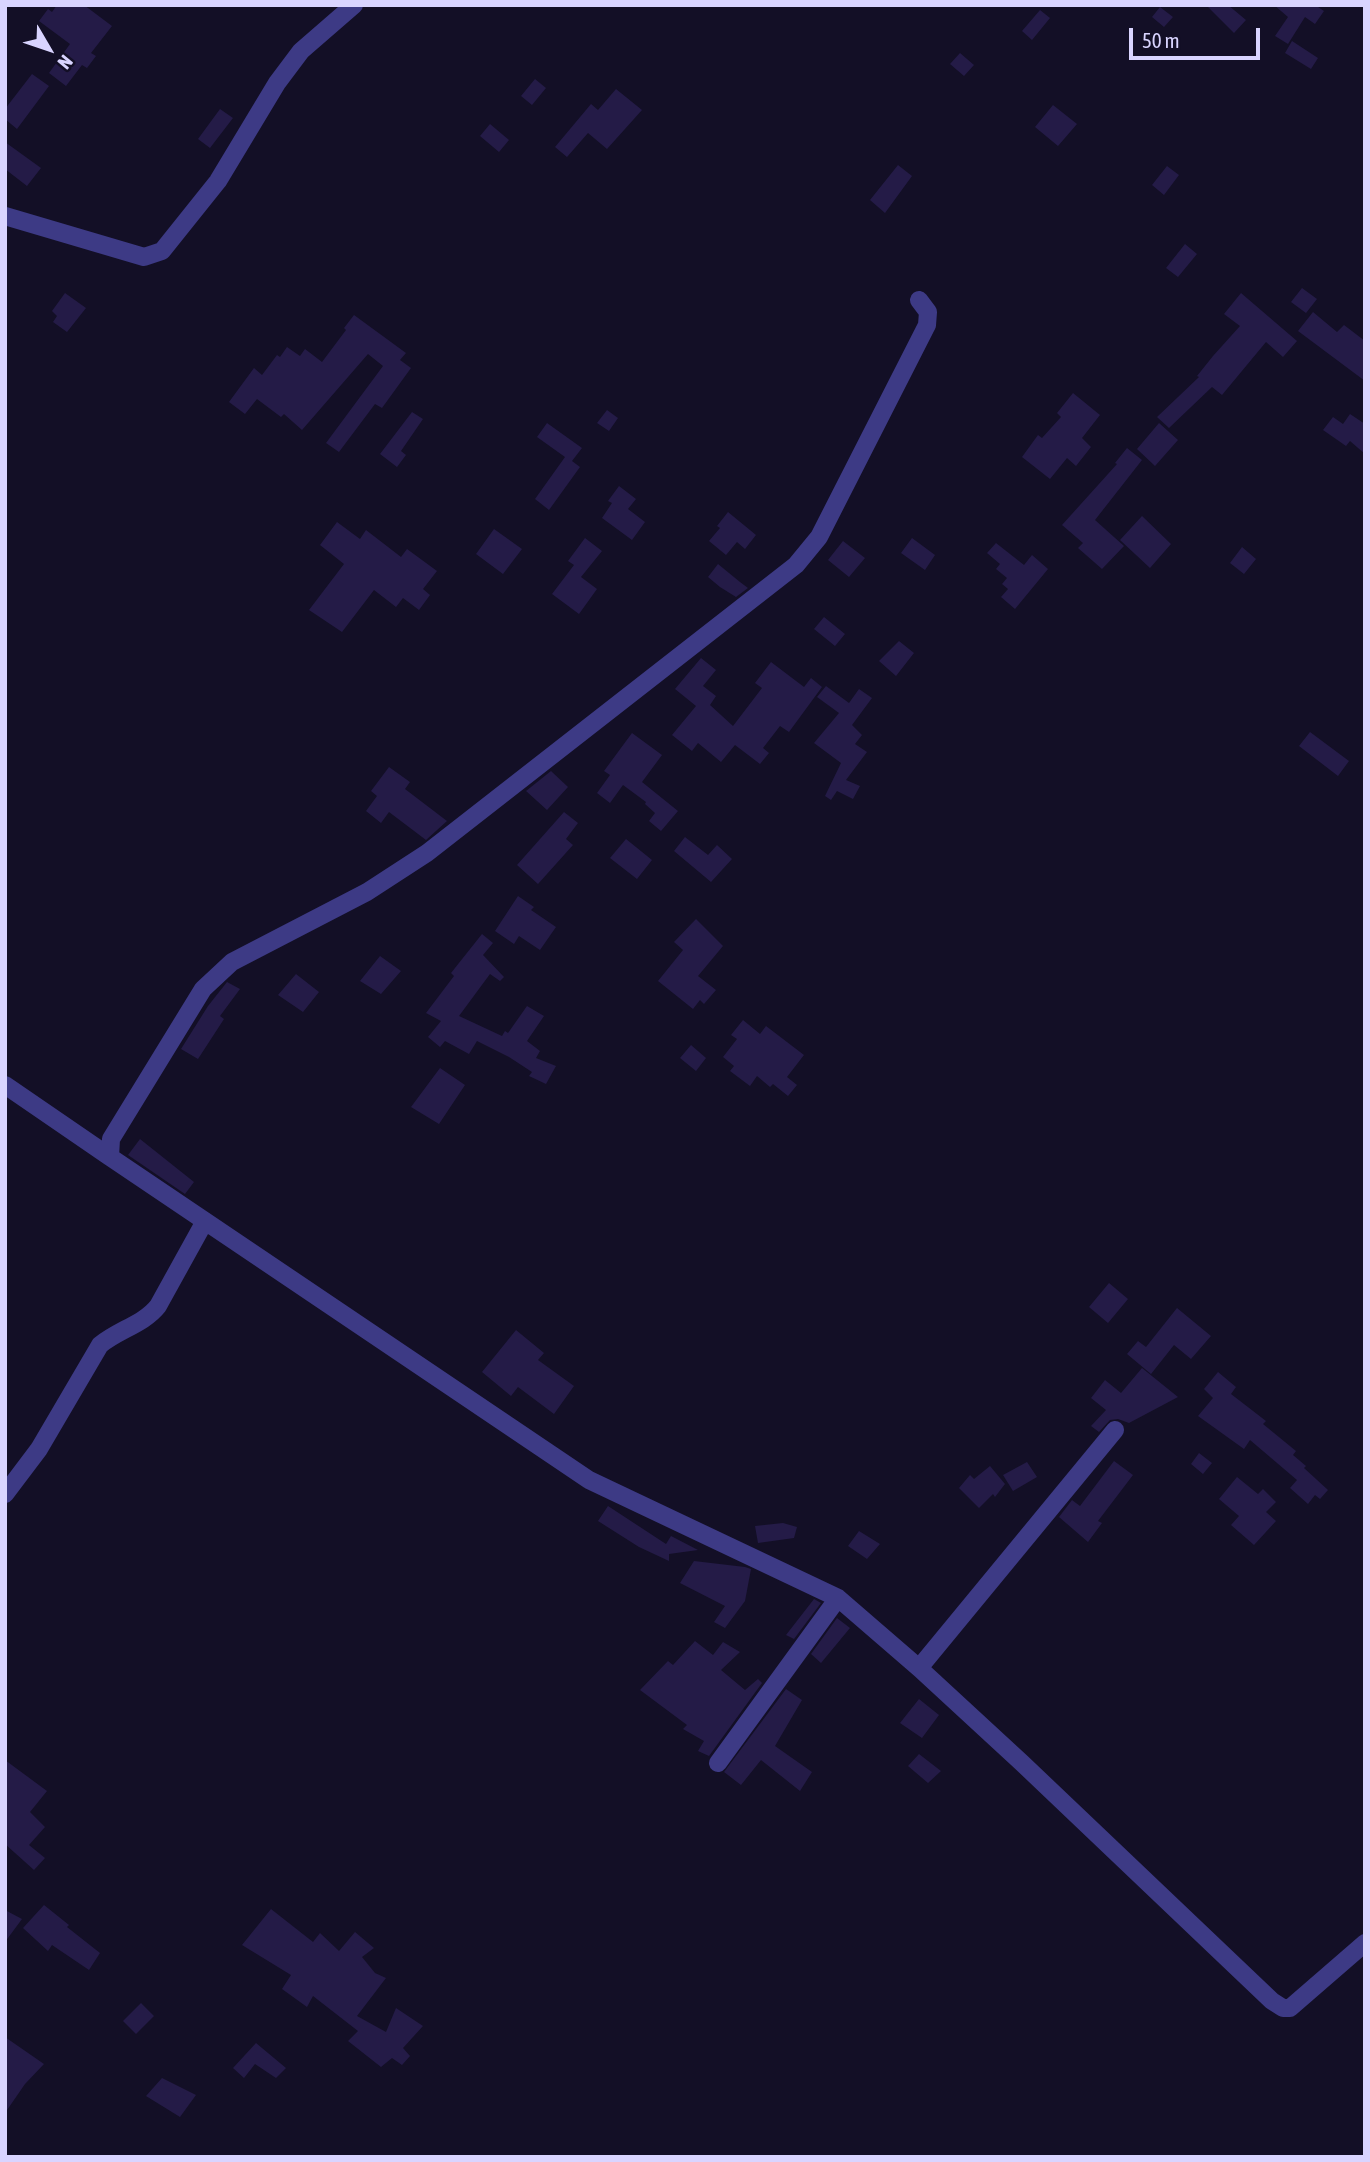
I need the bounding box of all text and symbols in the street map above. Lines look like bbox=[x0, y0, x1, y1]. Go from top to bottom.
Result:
north arrow bbox=[14, 14, 84, 84]
scale bar bbox=[1132, 14, 1263, 58]
text: 50 m bbox=[1142, 28, 1180, 52]
text: N bbox=[53, 51, 77, 73]

